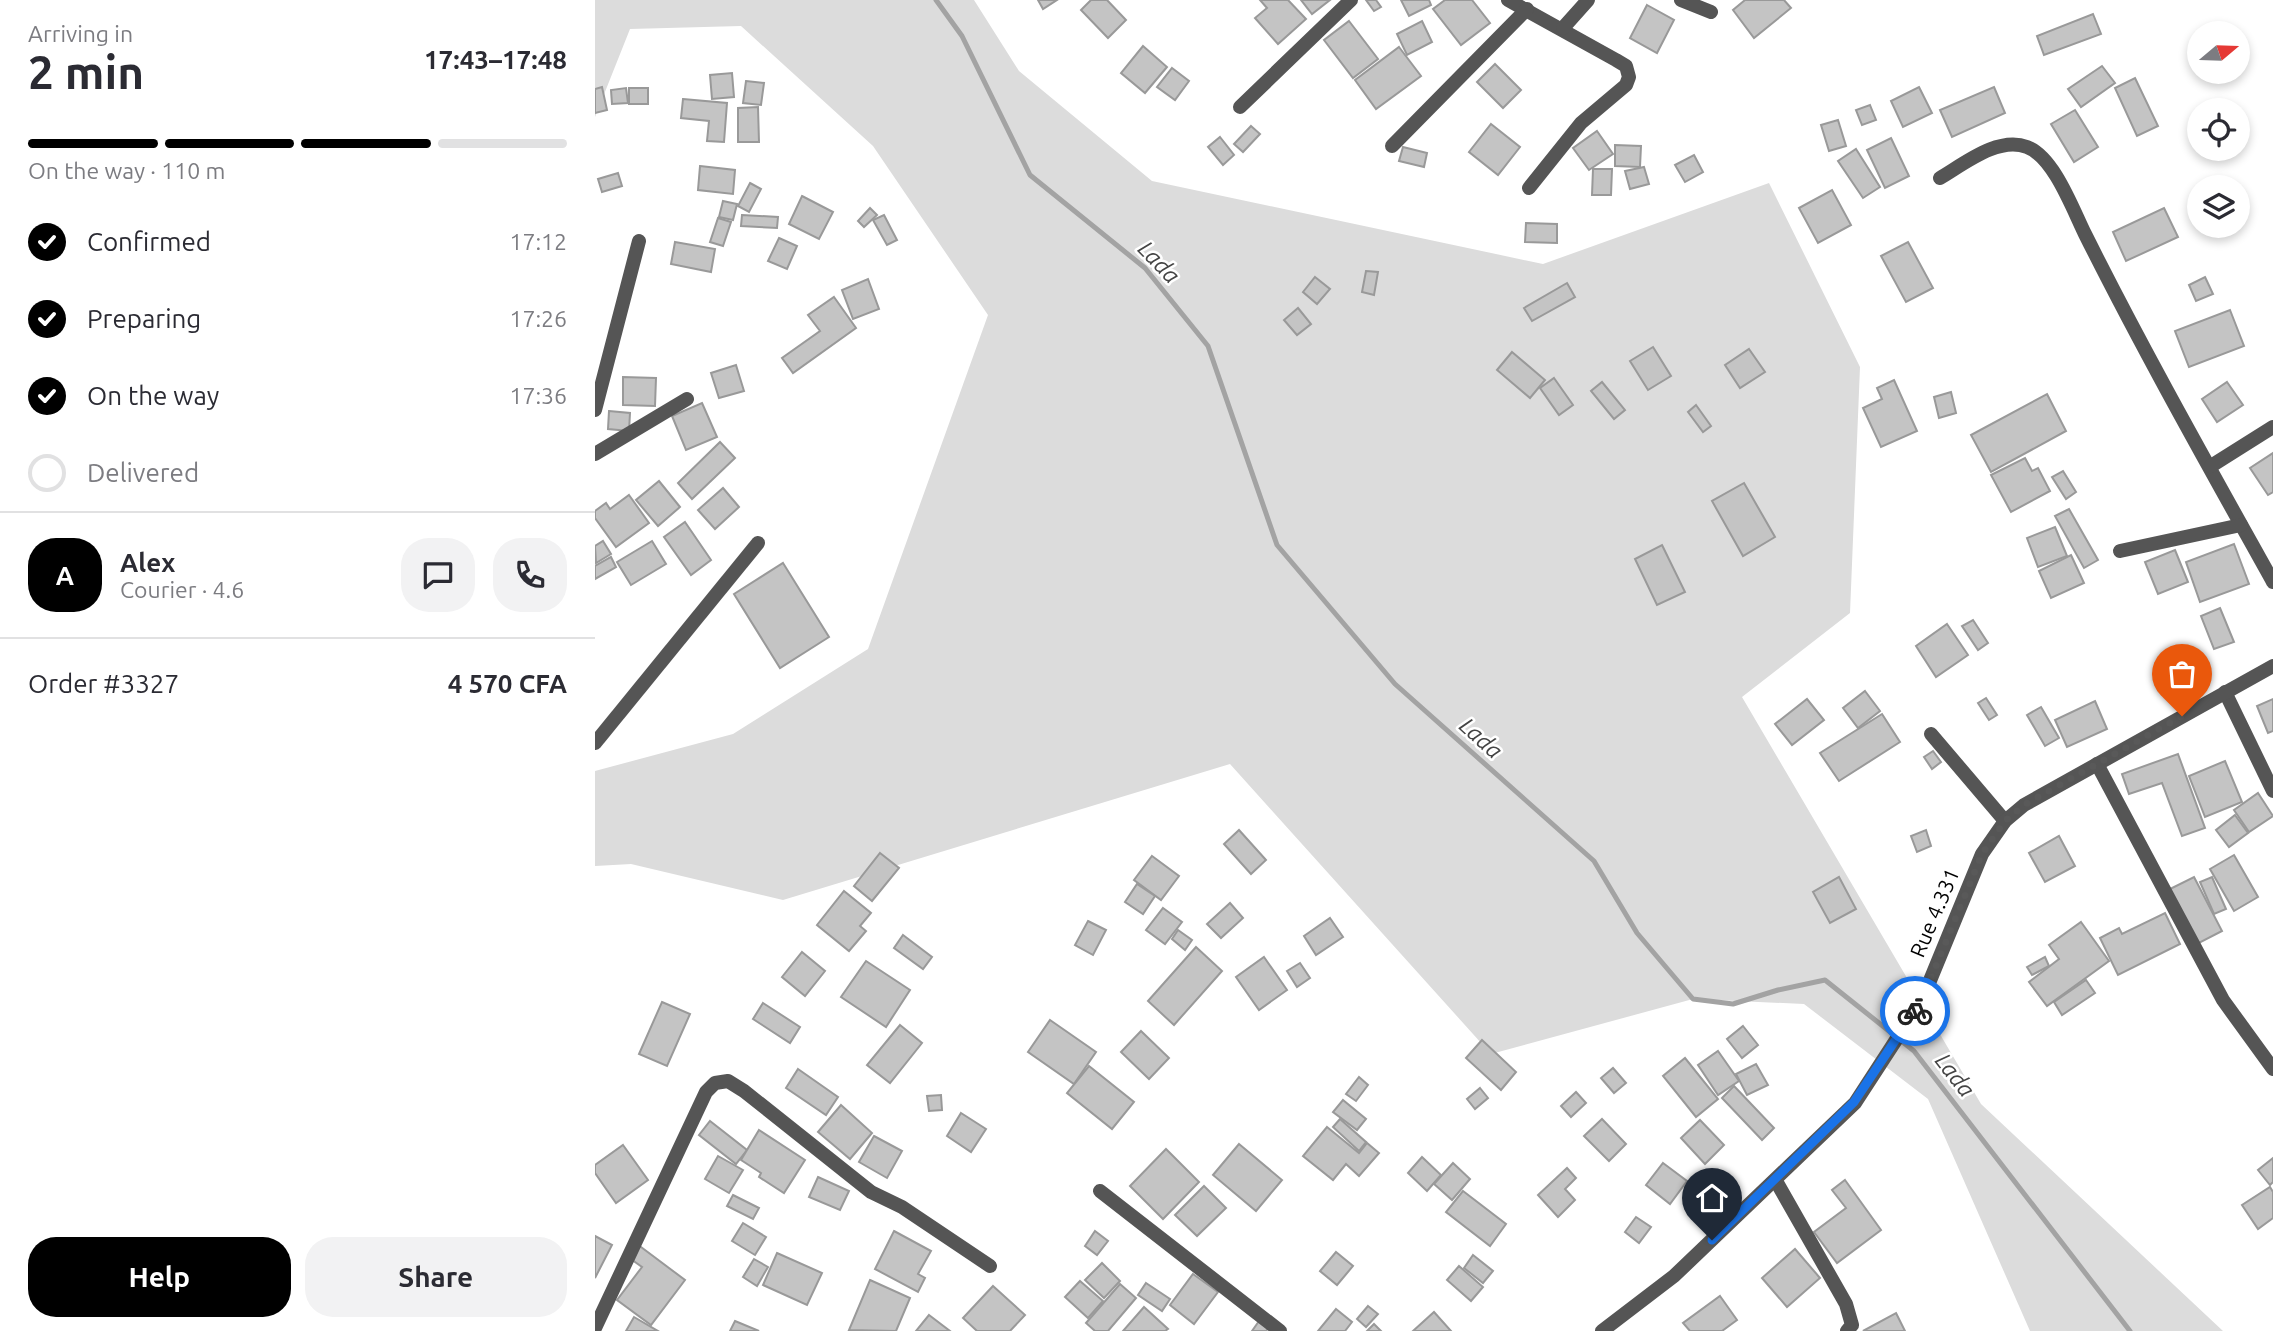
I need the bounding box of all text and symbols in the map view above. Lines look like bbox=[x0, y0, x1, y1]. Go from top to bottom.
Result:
text: Arriving in bbox=[28, 21, 133, 46]
north arrow bbox=[2187, 21, 2251, 84]
map controls bbox=[2187, 21, 2250, 238]
text: 17:43–17:48 bbox=[424, 45, 567, 74]
text: 2 min bbox=[28, 46, 144, 98]
button: locate bbox=[2187, 98, 2250, 161]
text: On the way · 110 m bbox=[28, 158, 225, 183]
button: layers bbox=[2187, 175, 2250, 238]
icon: check bbox=[28, 223, 66, 261]
text: Confirmed bbox=[87, 227, 211, 256]
text: 17:12 bbox=[509, 229, 567, 254]
water label: Lada bbox=[1134, 236, 1185, 288]
icon: check bbox=[28, 300, 66, 338]
text: Preparing bbox=[87, 304, 201, 333]
text: 17:26 bbox=[509, 306, 567, 331]
icon: check bbox=[28, 377, 66, 415]
text: On the way bbox=[87, 381, 219, 410]
text: 17:36 bbox=[509, 383, 567, 408]
text: Delivered bbox=[87, 458, 199, 487]
button: chat bbox=[401, 538, 475, 612]
button: phone bbox=[493, 538, 567, 612]
text: Alex bbox=[120, 548, 175, 577]
text: A bbox=[56, 561, 74, 590]
text: Courier · 4.6 bbox=[120, 577, 244, 602]
pin bbox=[2152, 644, 2212, 716]
icon: bag bbox=[2163, 655, 2201, 693]
text: Order #3327 bbox=[28, 669, 179, 698]
text: 4 570 CFA bbox=[448, 669, 567, 698]
water label: Lada bbox=[1455, 712, 1508, 763]
street label: Rue 4.331 bbox=[1905, 865, 1963, 961]
courier bbox=[1880, 976, 1950, 1046]
icon: bike bbox=[1896, 992, 1934, 1030]
water label: Lada bbox=[1931, 1048, 1980, 1101]
pin bbox=[1682, 1168, 1742, 1240]
icon: home bbox=[1693, 1179, 1731, 1217]
button: Help bbox=[28, 1237, 291, 1317]
button: Share bbox=[305, 1237, 567, 1317]

